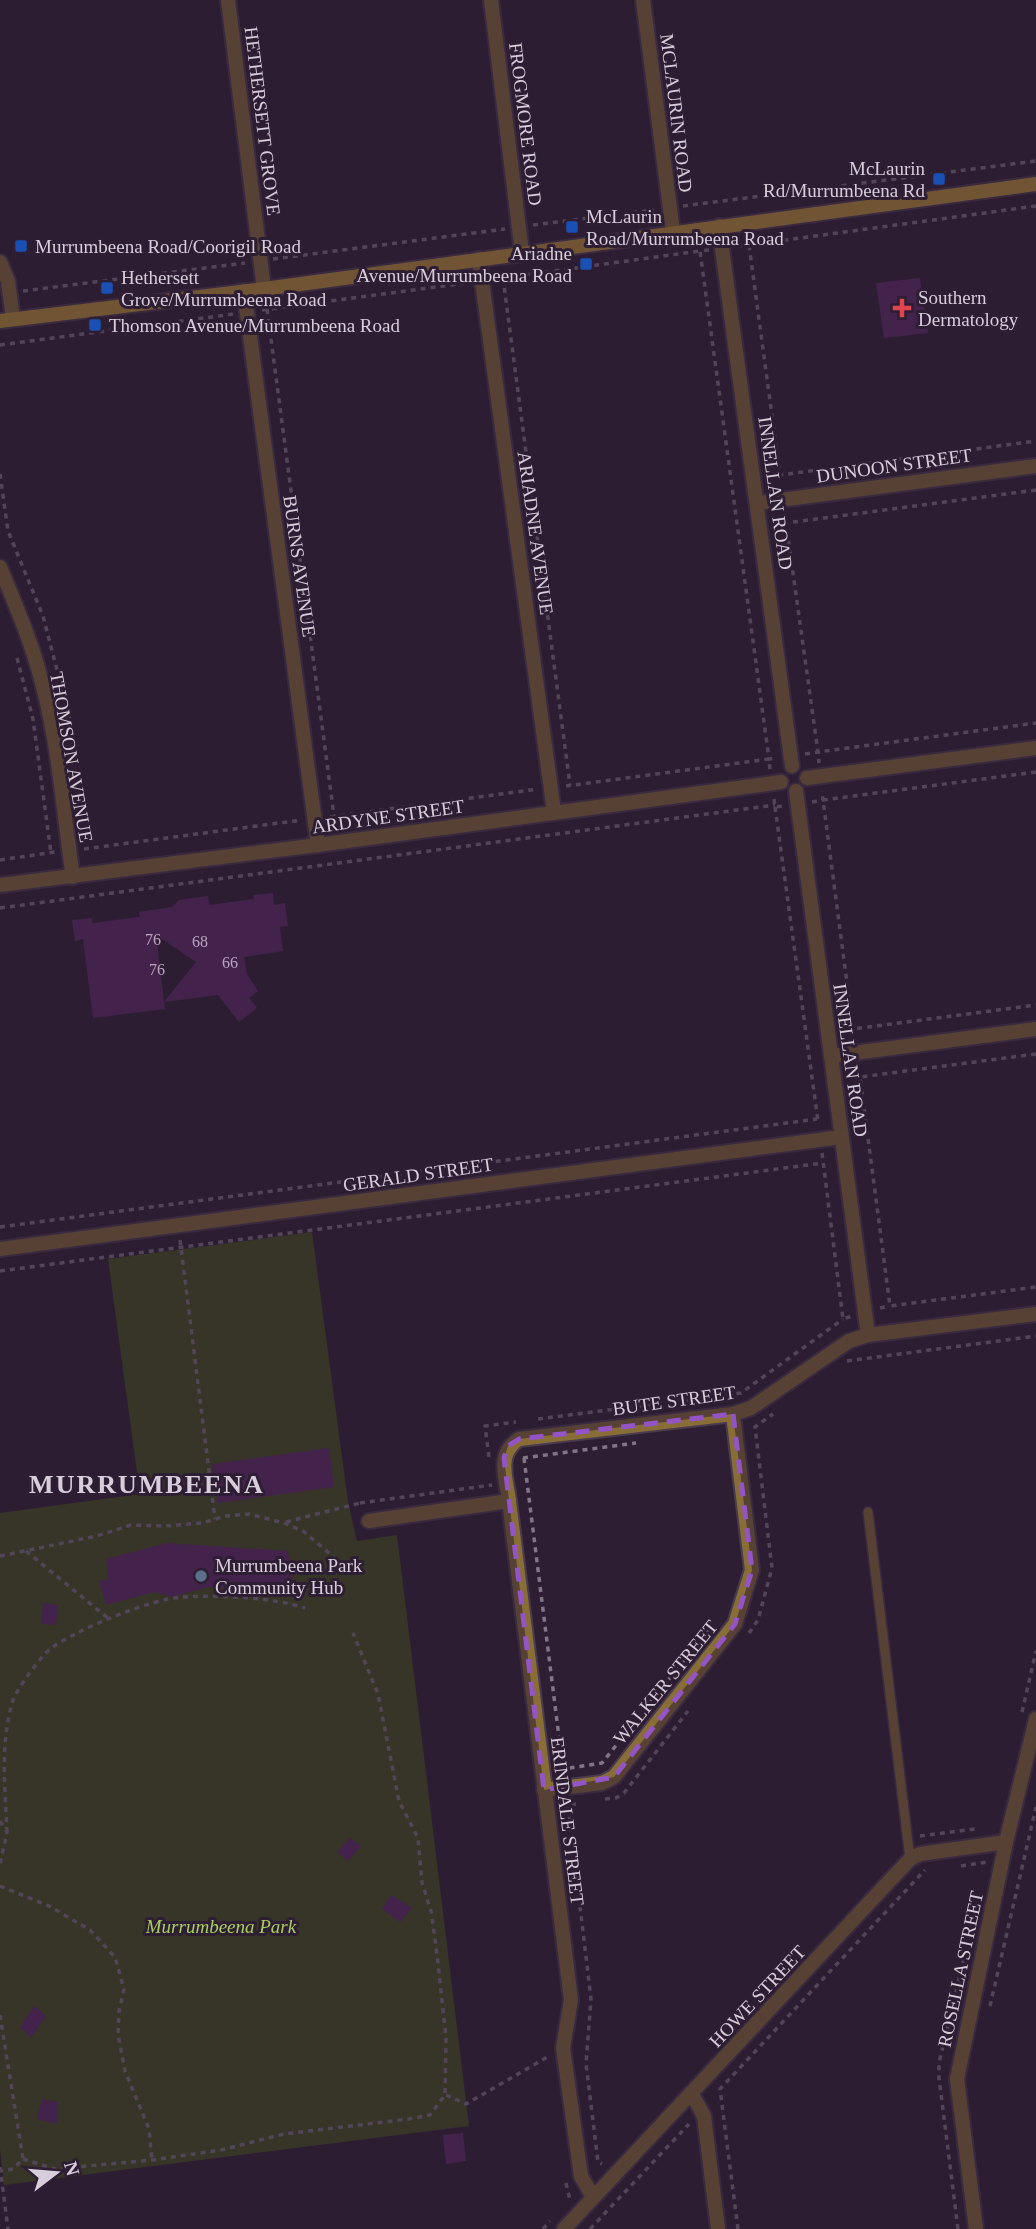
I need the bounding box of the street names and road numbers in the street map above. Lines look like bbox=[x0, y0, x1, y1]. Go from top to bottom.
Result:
street label: HETHERSETT GROVE bbox=[240, 25, 285, 217]
street label: MCLAURIN ROAD bbox=[656, 32, 697, 194]
street label: FROGMORE ROAD bbox=[505, 41, 546, 207]
street label: INNELLAN ROAD bbox=[754, 415, 797, 571]
street label: DUNOON STREET bbox=[815, 444, 974, 487]
street label: ARIADNE AVENUE bbox=[514, 450, 557, 616]
street label: BURNS AVENUE bbox=[279, 494, 320, 638]
street label: THOMSON AVENUE bbox=[46, 670, 97, 844]
street label: ARDYNE STREET bbox=[311, 795, 466, 838]
street label: INNELLAN ROAD bbox=[829, 982, 872, 1138]
street label: GERALD STREET bbox=[342, 1154, 495, 1195]
street label: BUTE STREET bbox=[611, 1381, 737, 1420]
street label: WALKER STREET bbox=[609, 1616, 722, 1749]
street label: ERINDALE STREET bbox=[547, 1736, 588, 1907]
street label: ROSELLA STREET bbox=[934, 1889, 987, 2049]
street label: HOWE STREET bbox=[705, 1941, 810, 2052]

